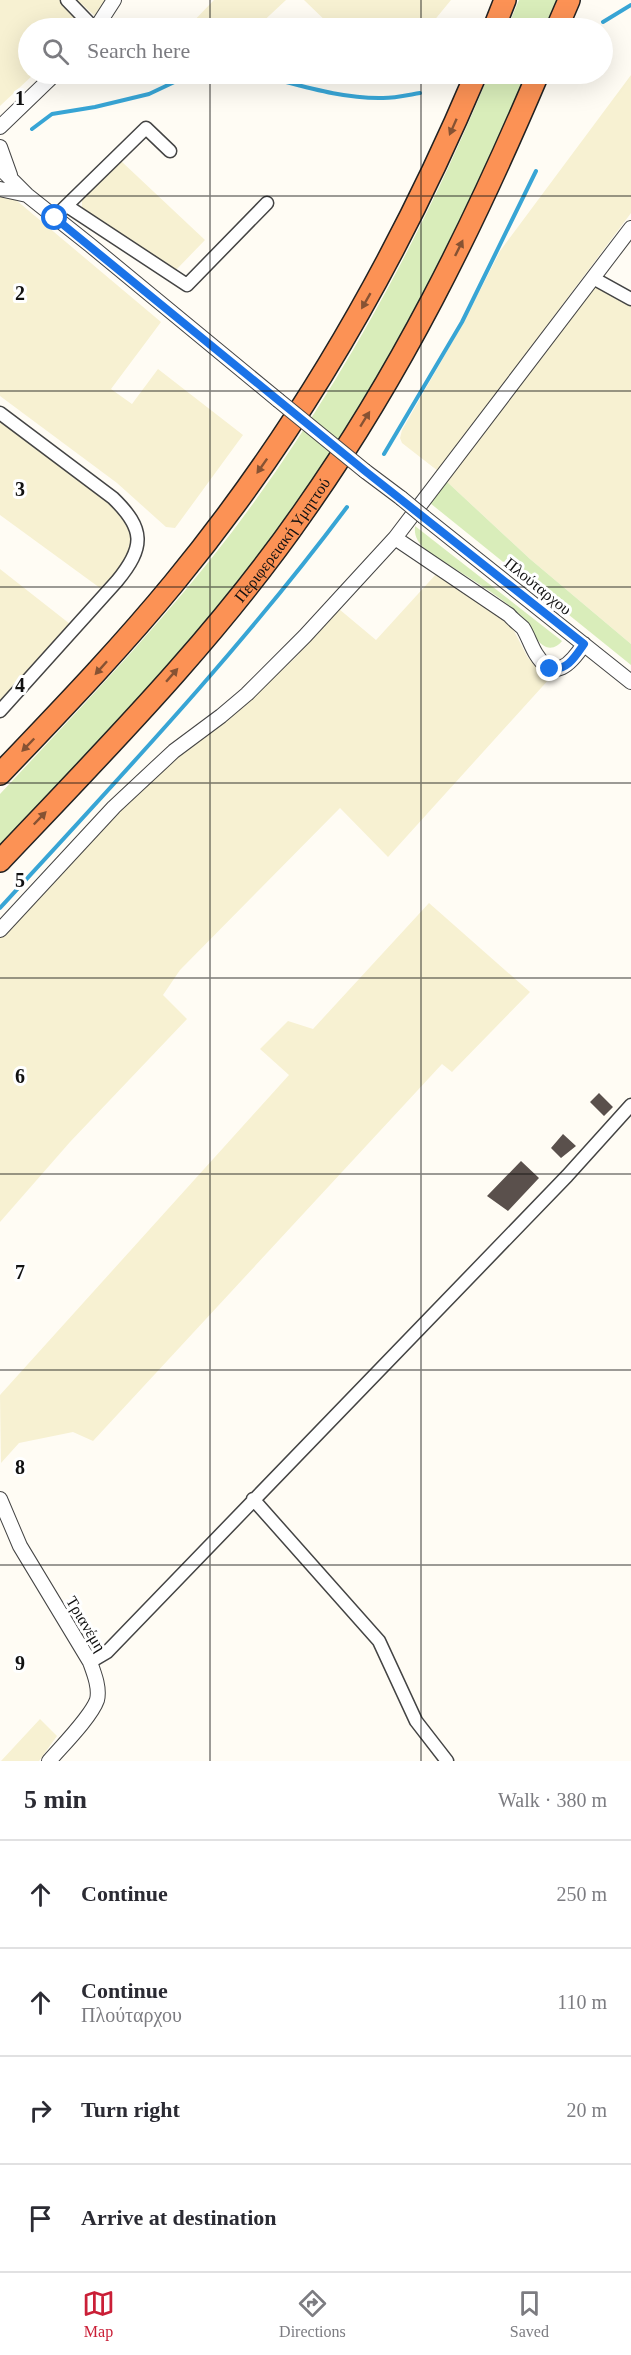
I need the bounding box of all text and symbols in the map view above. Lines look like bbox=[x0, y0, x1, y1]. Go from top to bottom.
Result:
search box bbox=[18, 18, 613, 84]
icon: search bbox=[39, 35, 72, 68]
text: Search here bbox=[87, 38, 190, 63]
text: 1 bbox=[15, 87, 25, 109]
one-way arrow bbox=[449, 119, 458, 136]
route start bbox=[41, 204, 67, 230]
one-way arrow bbox=[453, 239, 463, 257]
text: 2 bbox=[15, 282, 25, 304]
one-way arrow bbox=[361, 293, 371, 310]
one-way arrow bbox=[360, 411, 371, 427]
one-way arrow bbox=[256, 458, 268, 474]
street label: Περιφερειακή Υμηττού bbox=[231, 474, 333, 605]
text: 3 bbox=[15, 478, 25, 500]
street label: Πλούταρχου bbox=[501, 554, 575, 619]
route end bbox=[536, 655, 562, 681]
one-way arrow bbox=[95, 660, 108, 675]
one-way arrow bbox=[166, 667, 179, 683]
text: 4 bbox=[15, 674, 25, 696]
one-way arrow bbox=[21, 738, 35, 752]
one-way arrow bbox=[33, 812, 47, 826]
text: 5 bbox=[15, 869, 25, 891]
text: 6 bbox=[15, 1065, 25, 1087]
text: 7 bbox=[15, 1261, 25, 1283]
text: 8 bbox=[15, 1456, 25, 1478]
street label: Τριανέμη bbox=[62, 1593, 109, 1655]
text: 9 bbox=[15, 1652, 25, 1674]
text: 5 min bbox=[24, 1785, 87, 1814]
text: Walk · 380 m bbox=[498, 1789, 607, 1811]
icon: ahead bbox=[24, 1878, 57, 1911]
text: Continue bbox=[81, 1881, 168, 1906]
text: 250 m bbox=[556, 1883, 607, 1905]
text: Continue bbox=[81, 1978, 168, 2003]
icon: ahead bbox=[24, 1986, 57, 2019]
text: 110 m bbox=[557, 1991, 607, 2013]
text: Πλούταρχου bbox=[81, 2004, 182, 2026]
icon: right bbox=[24, 2094, 57, 2127]
text: Turn right bbox=[81, 2097, 180, 2122]
text: 20 m bbox=[566, 2099, 607, 2121]
icon: arrive bbox=[24, 2202, 57, 2235]
text: Arrive at destination bbox=[81, 2205, 277, 2230]
tab: Map bbox=[82, 2287, 115, 2341]
tab: Directions bbox=[279, 2287, 346, 2341]
tab: Saved bbox=[510, 2287, 549, 2341]

